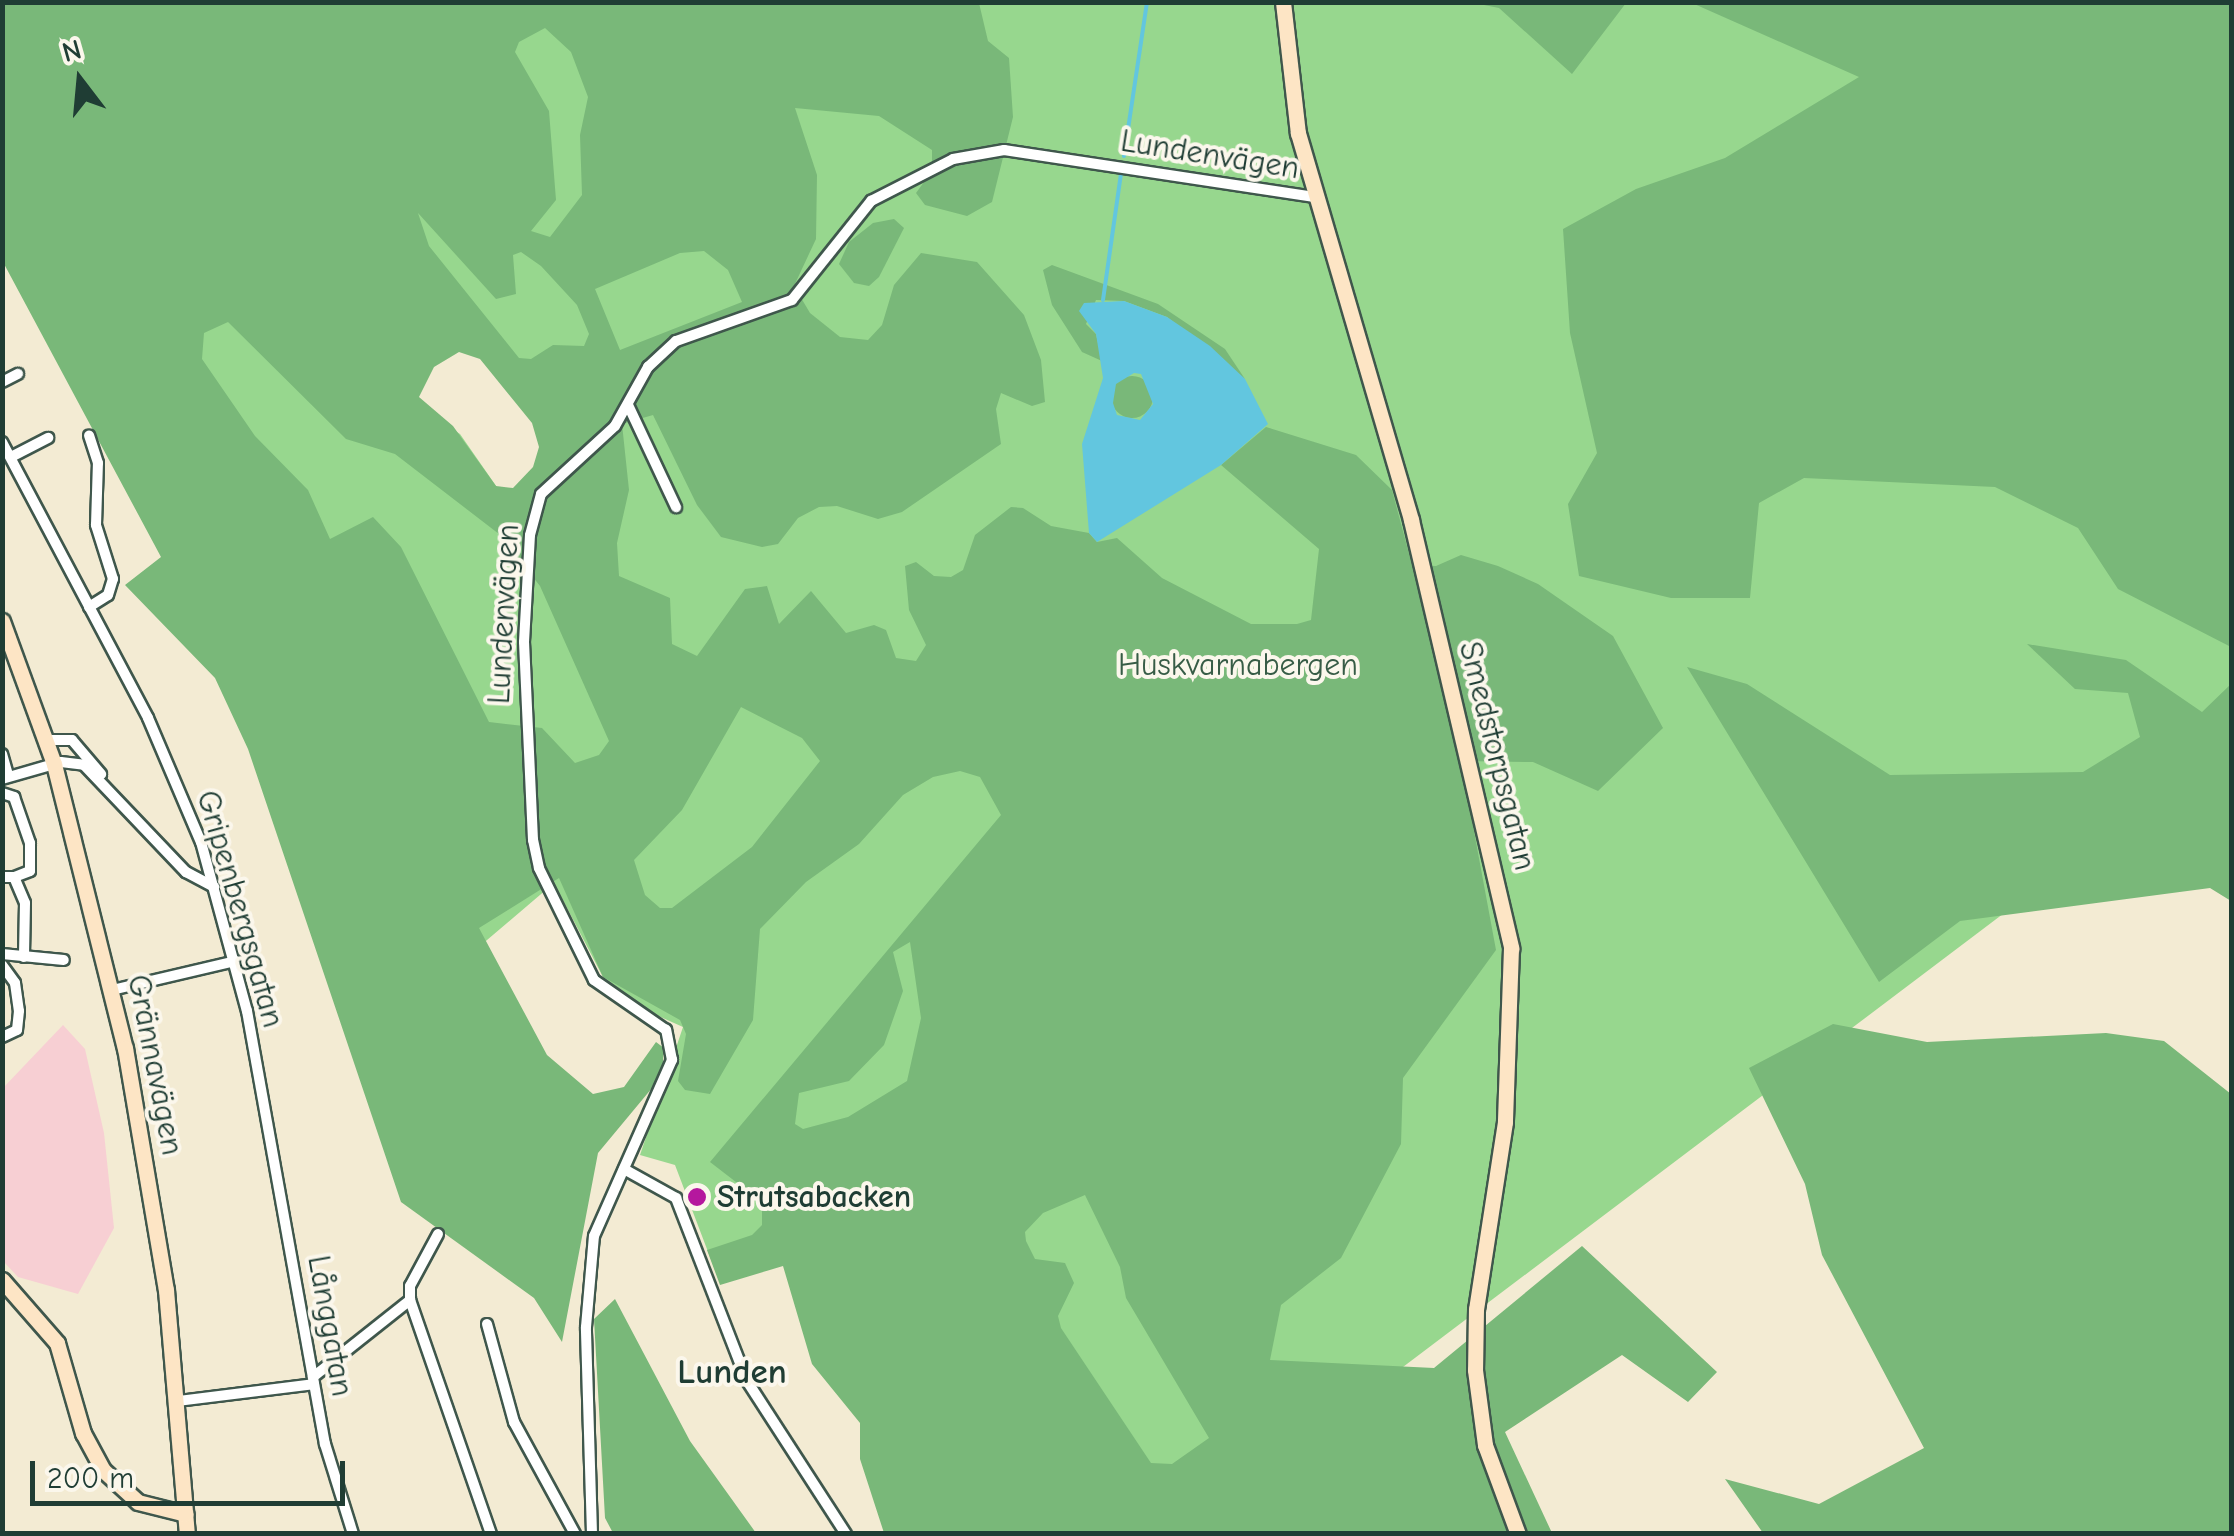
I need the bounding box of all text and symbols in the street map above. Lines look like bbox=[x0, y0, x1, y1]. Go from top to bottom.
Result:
north arrow bbox=[30, 30, 130, 130]
text: N bbox=[59, 33, 85, 69]
street label: Lundenvägen bbox=[1118, 122, 1302, 188]
street label: Lundenvägen bbox=[480, 523, 528, 705]
street label: Smedstorpsgatan bbox=[1450, 638, 1544, 874]
park label: Huskvarnabergen bbox=[1118, 646, 1358, 684]
street label: Gripenbergsgatan bbox=[188, 786, 292, 1032]
street label: Grännavägen bbox=[119, 972, 191, 1158]
place label: Strutsabacken bbox=[717, 1178, 911, 1216]
marker: Strutsabacken bbox=[686, 1186, 708, 1208]
street label: Långgatan bbox=[299, 1252, 361, 1400]
district label: Lunden bbox=[677, 1351, 787, 1393]
scale bar bbox=[35, 1441, 350, 1503]
text: 200 m bbox=[47, 1461, 134, 1496]

